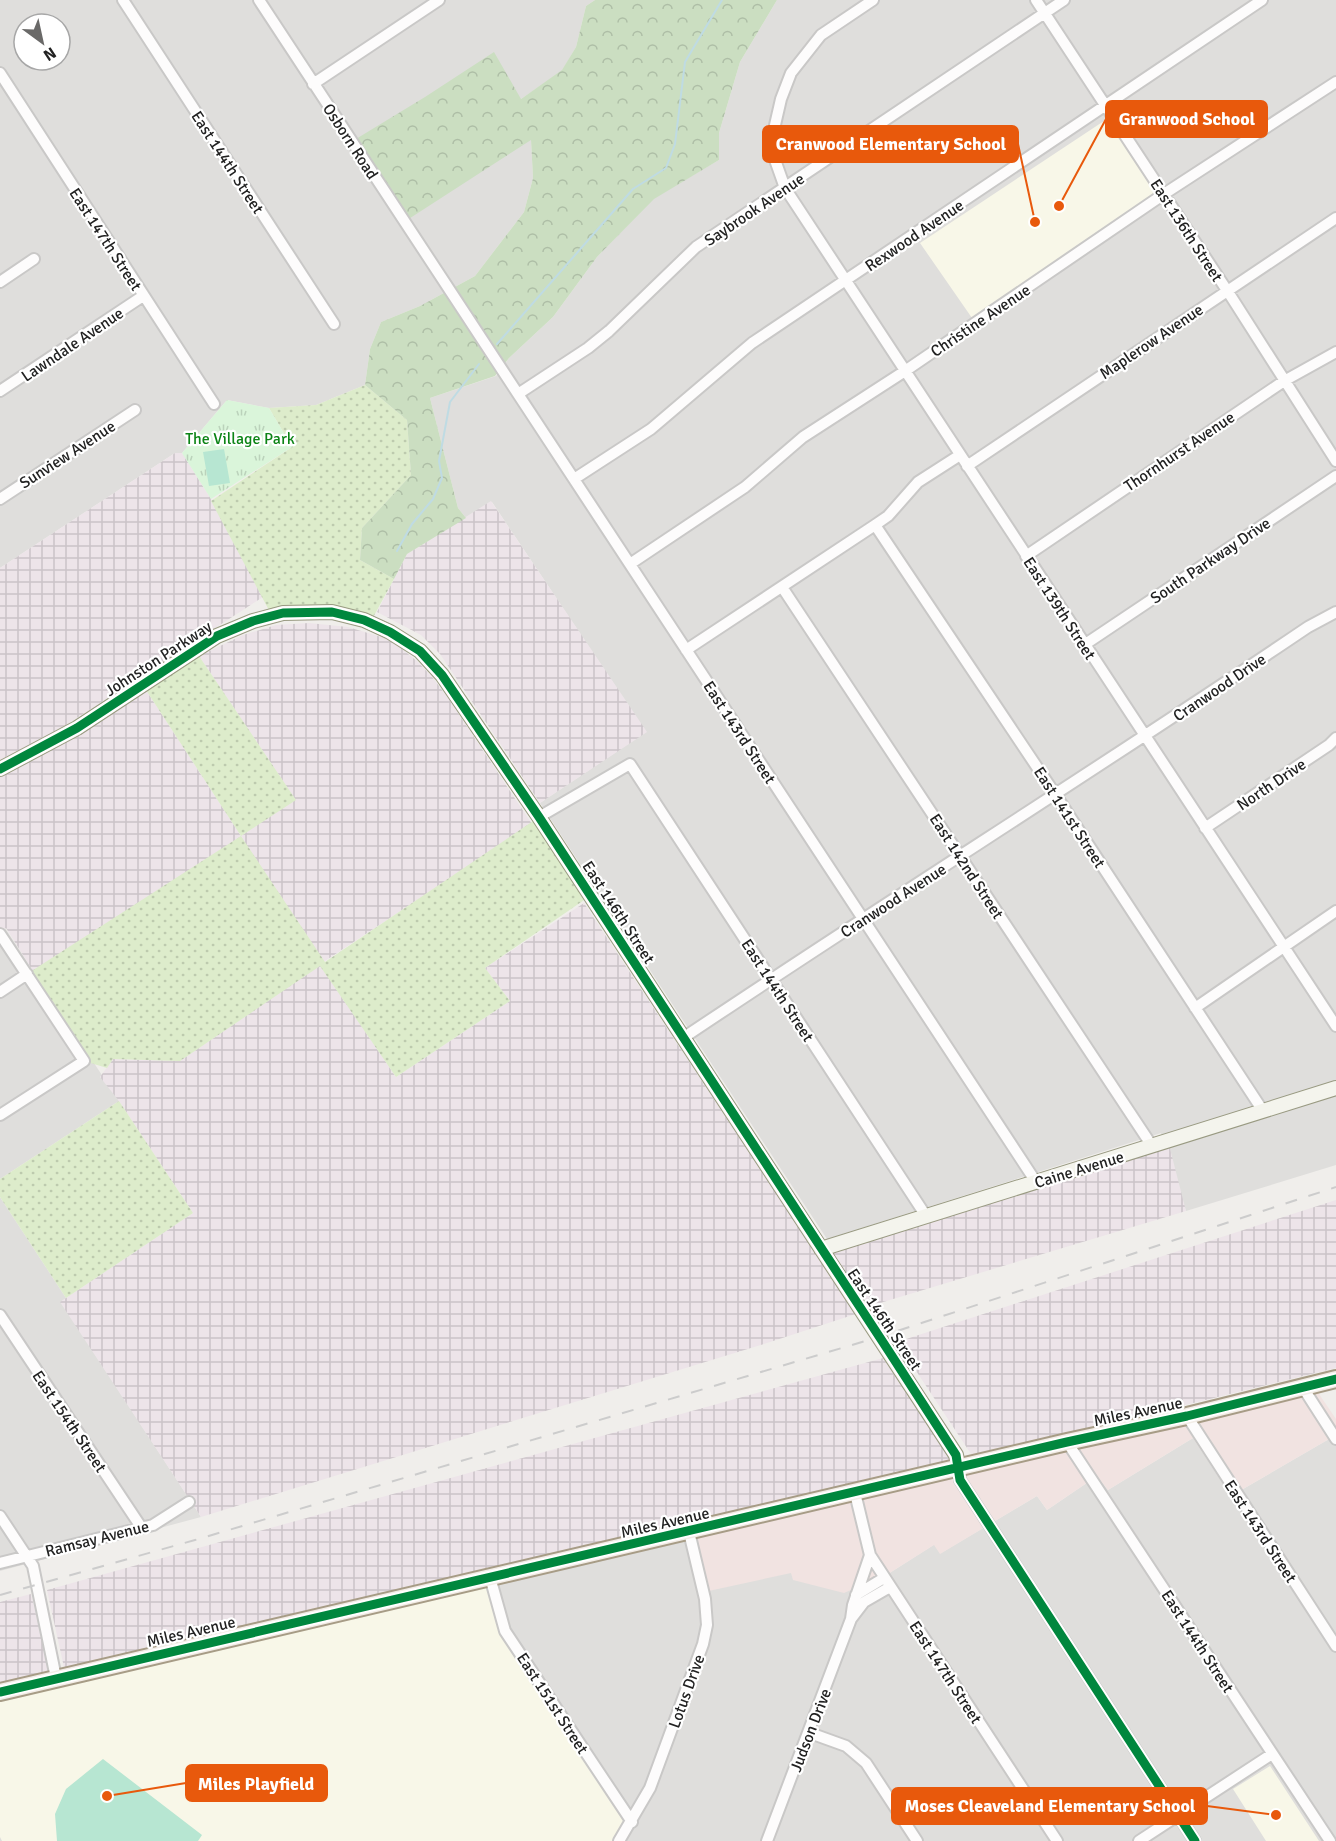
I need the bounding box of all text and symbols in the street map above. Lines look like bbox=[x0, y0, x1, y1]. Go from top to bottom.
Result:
north arrow bbox=[12, 12, 72, 72]
text: N bbox=[40, 42, 60, 65]
street label: Osborn Road bbox=[318, 100, 382, 183]
callout: Granwood School bbox=[1106, 101, 1267, 137]
street label: East 144th Street bbox=[186, 107, 268, 218]
text: Granwood School bbox=[1119, 108, 1256, 130]
callout: Cranwood Elementary School bbox=[763, 126, 1018, 162]
text: Cranwood Elementary School bbox=[776, 133, 1007, 155]
street label: Saybrook Avenue bbox=[701, 169, 808, 251]
street label: East 136th Street bbox=[1145, 175, 1227, 286]
street label: East 147th Street bbox=[64, 184, 146, 295]
street label: Rexwood Avenue bbox=[861, 195, 968, 276]
street label: Christine Avenue bbox=[927, 280, 1034, 362]
street label: Maplerow Avenue bbox=[1096, 300, 1207, 384]
street label: Lawndale Avenue bbox=[18, 303, 128, 386]
street label: Thornhurst Avenue bbox=[1120, 407, 1239, 496]
street label: Sunview Avenue bbox=[16, 416, 119, 493]
park label: The Village Park bbox=[185, 429, 295, 449]
street label: South Parkway Drive bbox=[1147, 513, 1274, 608]
street label: East 139th Street bbox=[1018, 553, 1100, 664]
street label: Johnston Parkway bbox=[101, 617, 216, 701]
street label: Cranwood Drive bbox=[1169, 649, 1270, 726]
street label: East 143rd Street bbox=[698, 677, 780, 788]
street label: North Drive bbox=[1233, 754, 1310, 815]
street label: East 141st Street bbox=[1029, 763, 1110, 872]
street label: East 142nd Street bbox=[925, 810, 1008, 923]
street label: East 146th Street bbox=[577, 857, 659, 968]
street label: Cranwood Avenue bbox=[837, 859, 950, 942]
street label: East 144th Street bbox=[736, 935, 818, 1046]
street label: Caine Avenue bbox=[1032, 1147, 1126, 1193]
street label: East 146th Street bbox=[843, 1265, 926, 1375]
street label: East 154th Street bbox=[28, 1367, 111, 1477]
street label: Miles Avenue bbox=[1092, 1393, 1184, 1431]
street label: East 143rd Street bbox=[1219, 1476, 1301, 1587]
street label: Miles Avenue bbox=[619, 1503, 712, 1543]
street label: Ramsay Avenue bbox=[43, 1516, 151, 1562]
street label: East 144th Street bbox=[1156, 1586, 1238, 1697]
street label: Miles Avenue bbox=[145, 1612, 238, 1652]
street label: East 147th Street bbox=[904, 1617, 986, 1728]
street label: East 151st Street bbox=[512, 1649, 593, 1758]
street label: Lotus Drive bbox=[664, 1652, 709, 1731]
street label: Judson Drive bbox=[786, 1686, 836, 1775]
callout: Miles Playfield bbox=[186, 1765, 327, 1801]
text: Miles Playfield bbox=[198, 1773, 315, 1795]
callout: Moses Cleaveland Elementary School bbox=[892, 1788, 1207, 1824]
text: Moses Cleaveland Elementary School bbox=[905, 1795, 1196, 1817]

